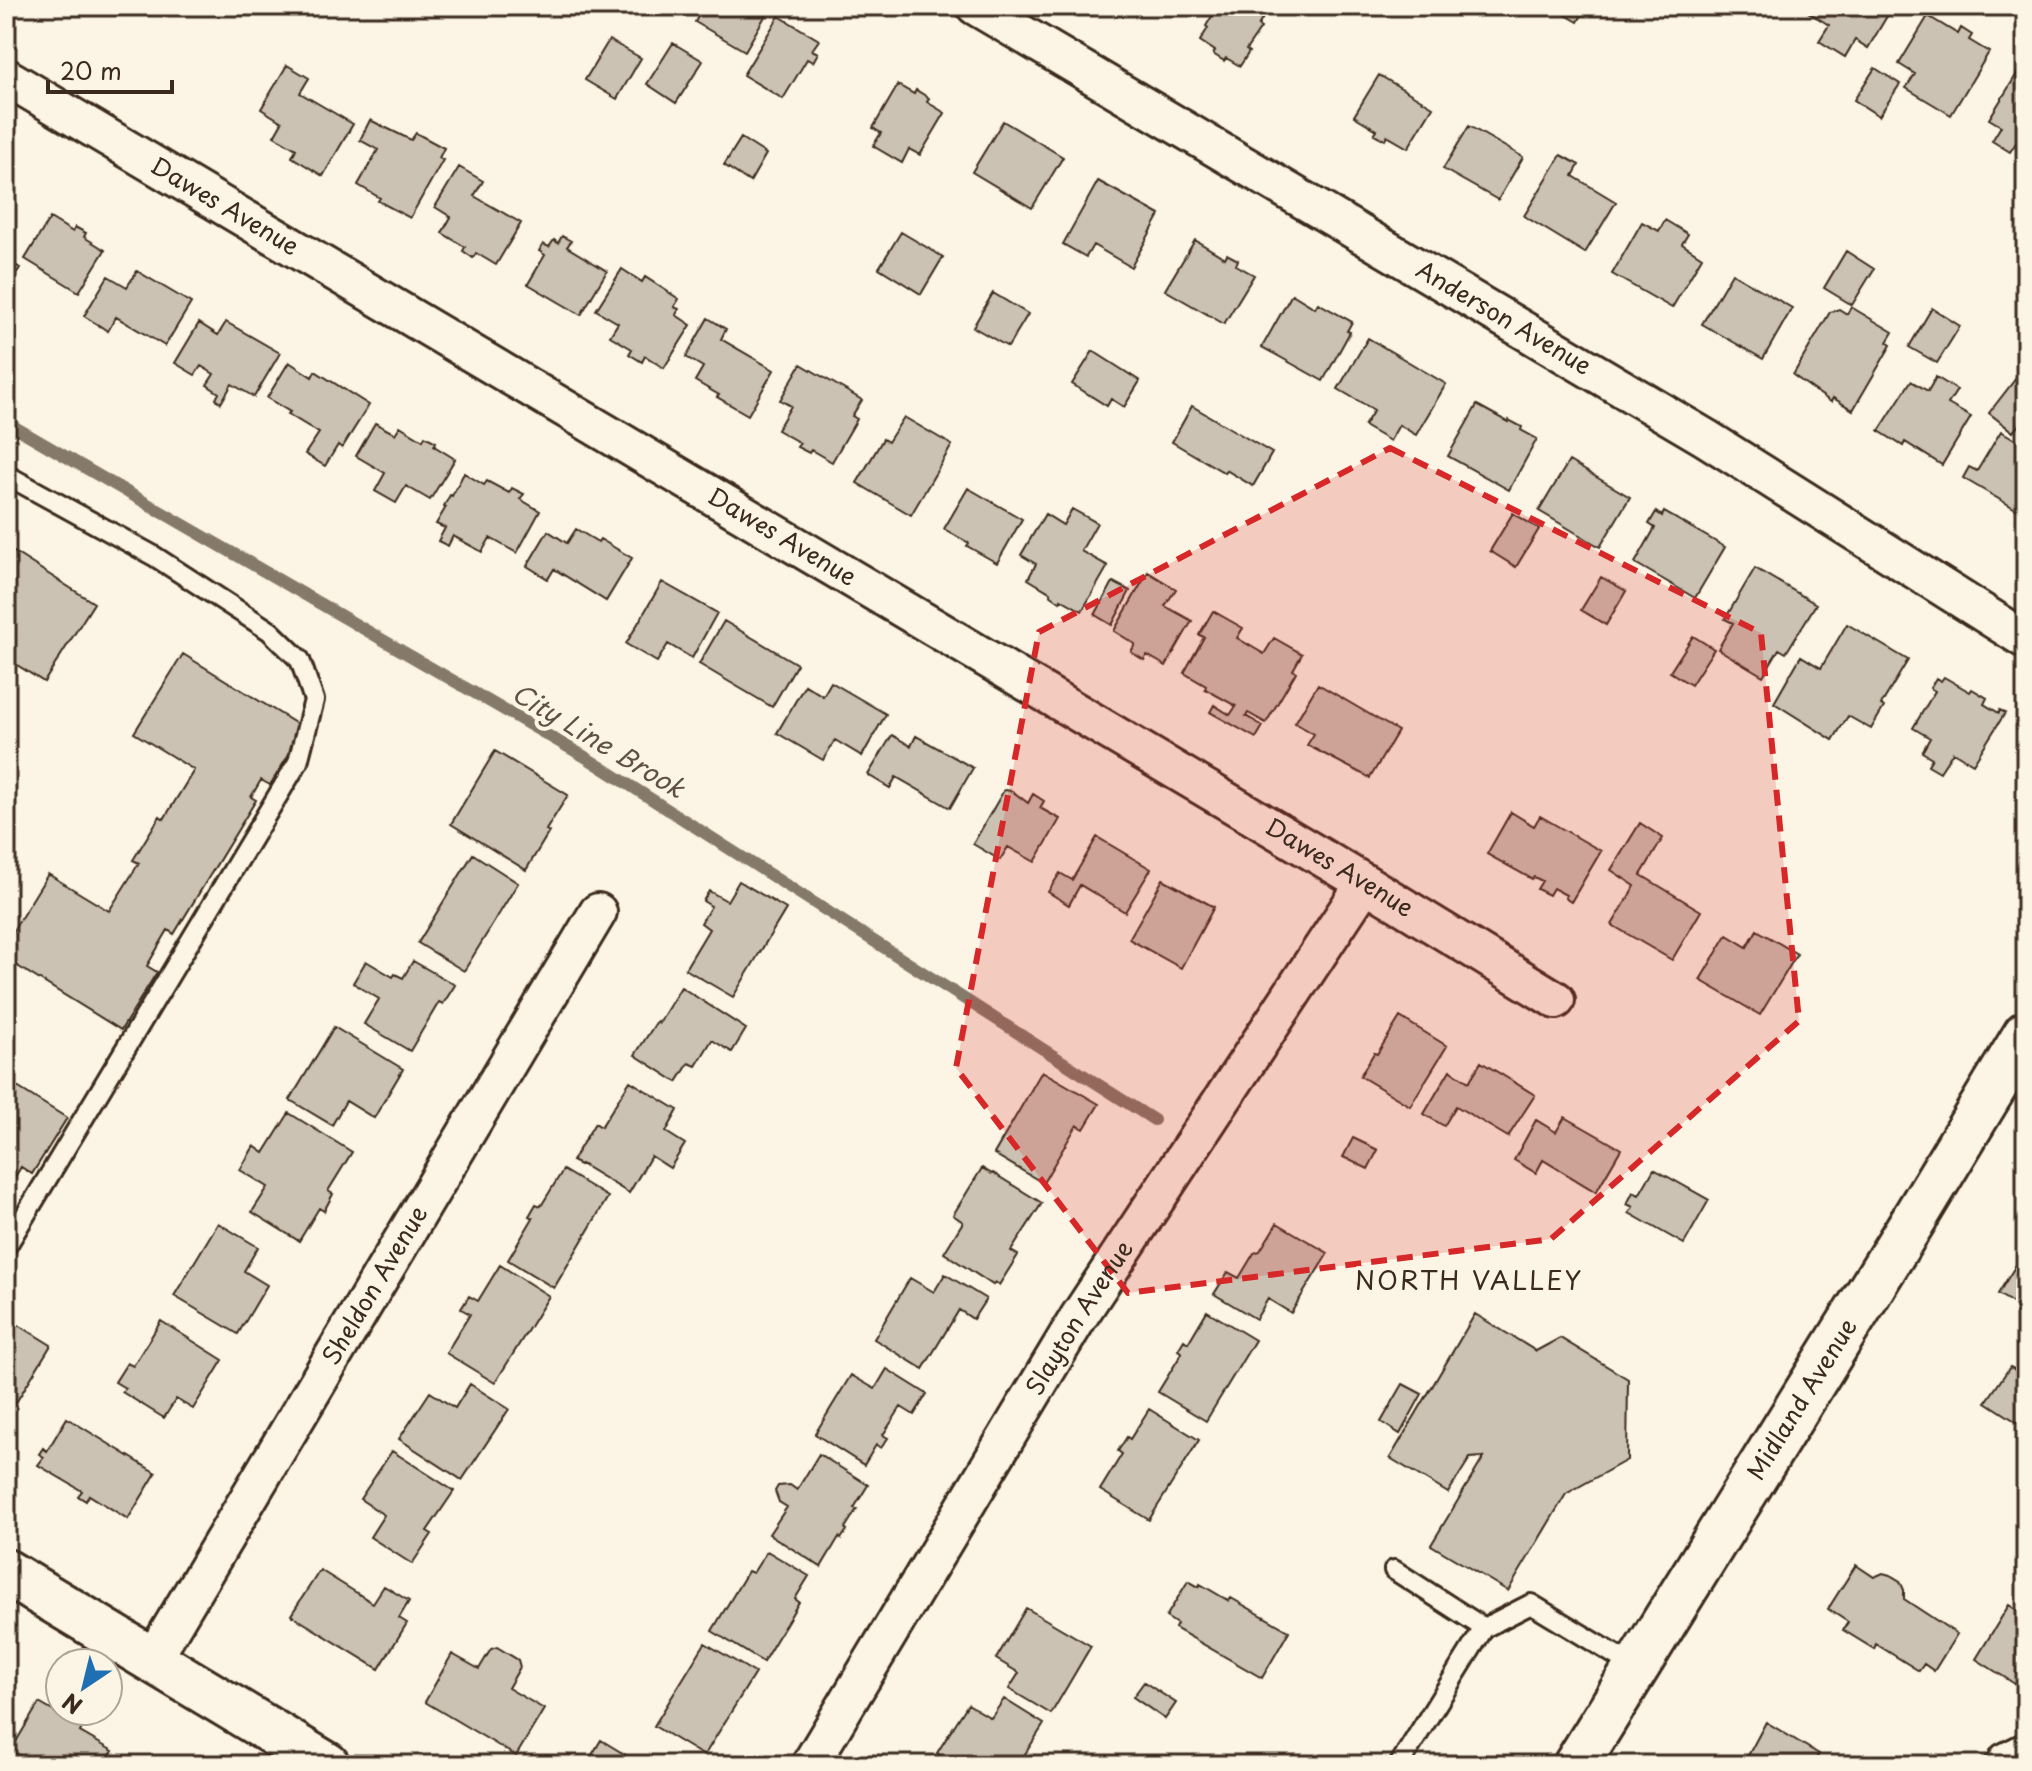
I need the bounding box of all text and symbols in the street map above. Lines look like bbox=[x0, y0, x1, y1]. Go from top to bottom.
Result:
scale bar bbox=[48, 44, 172, 94]
text: 20 m bbox=[60, 52, 122, 88]
street label: Dawes Avenue bbox=[144, 147, 307, 263]
street label: Anderson Avenue bbox=[1410, 251, 1599, 383]
street label: Dawes Avenue bbox=[702, 477, 864, 594]
water label: City Line Brook bbox=[505, 673, 694, 807]
street label: Dawes Avenue bbox=[1259, 808, 1421, 925]
street label: Sheldon Avenue bbox=[312, 1198, 435, 1371]
street label: Slayton Avenue bbox=[1016, 1232, 1141, 1401]
district label: NORTH VALLEY bbox=[1355, 1260, 1583, 1299]
street label: Midland Avenue bbox=[1737, 1311, 1864, 1486]
north arrow bbox=[44, 1647, 124, 1727]
text: N bbox=[55, 1686, 88, 1723]

